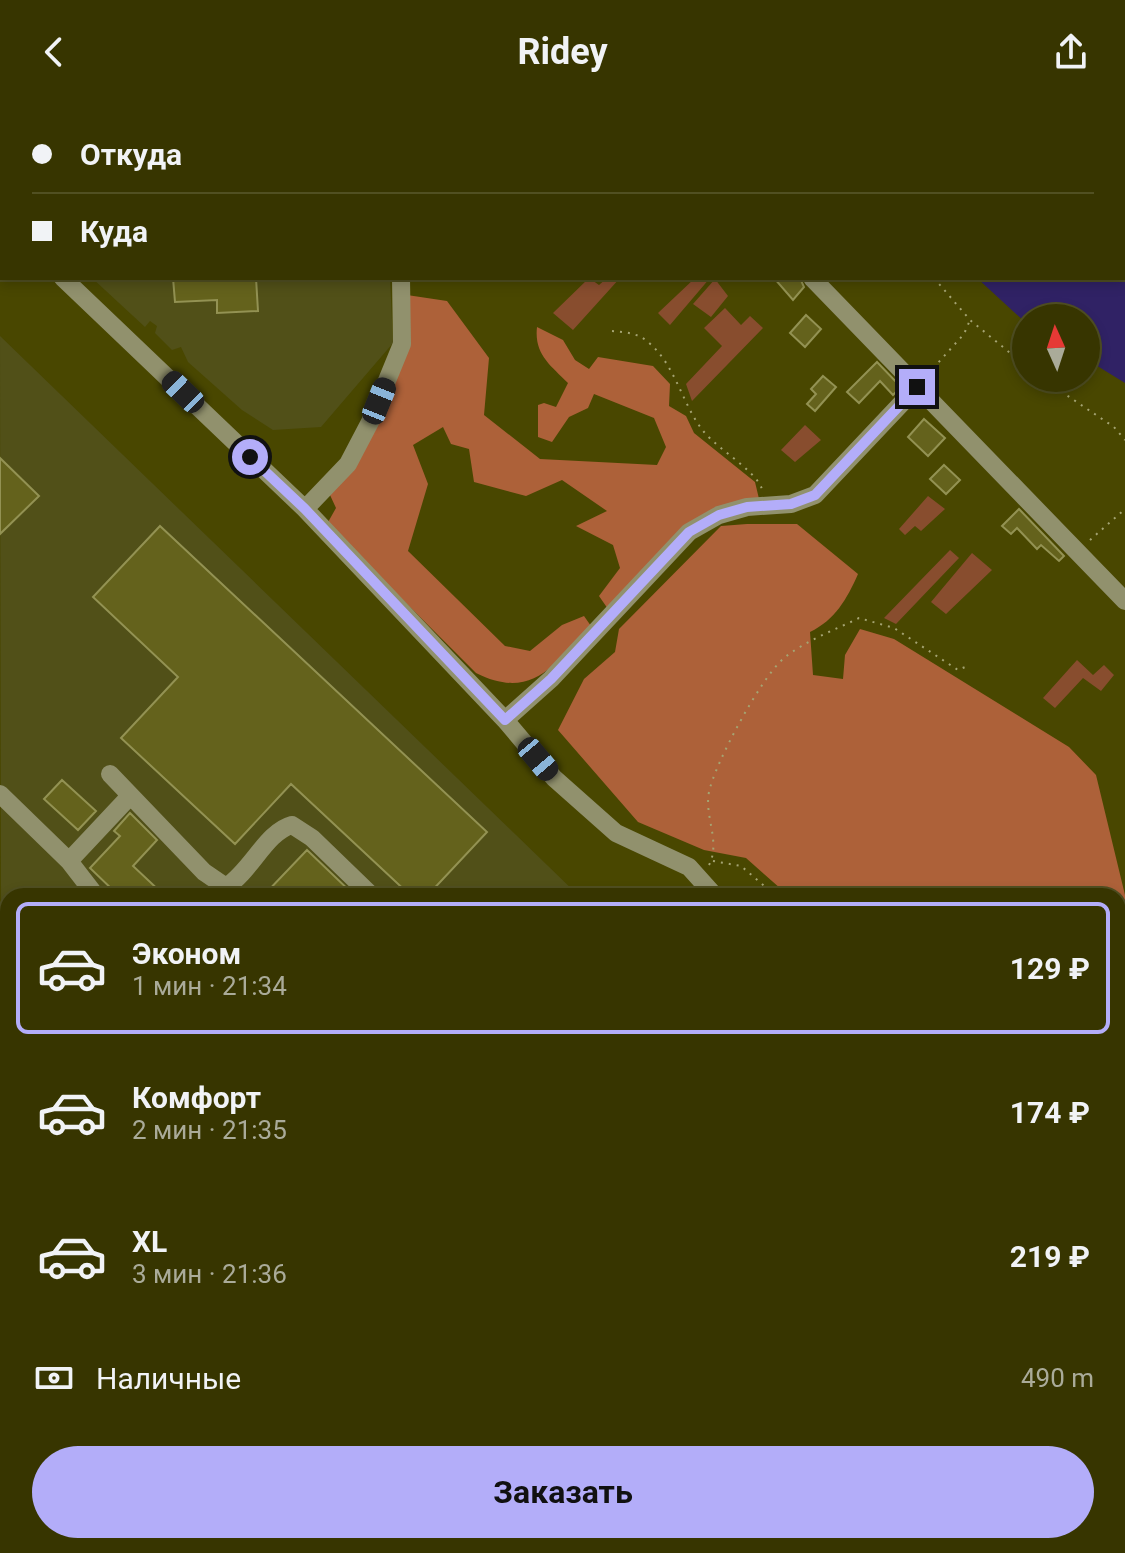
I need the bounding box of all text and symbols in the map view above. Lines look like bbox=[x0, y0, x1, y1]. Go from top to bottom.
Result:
icon: back bbox=[32, 30, 76, 74]
icon: share bbox=[1049, 30, 1093, 74]
text: Ridey bbox=[517, 31, 608, 73]
text: Откуда bbox=[80, 137, 182, 172]
text: Куда bbox=[80, 214, 148, 249]
north arrow bbox=[1012, 304, 1100, 392]
map controls bbox=[1012, 304, 1100, 392]
car bbox=[157, 367, 209, 417]
route end bbox=[899, 369, 935, 405]
car bbox=[359, 374, 399, 428]
route start bbox=[232, 439, 268, 475]
car bbox=[513, 733, 563, 785]
icon: car bbox=[36, 932, 108, 1004]
text: Эконом bbox=[132, 936, 241, 971]
text: 129 ₽ bbox=[1010, 951, 1090, 986]
text: 1 мин · 21:34 bbox=[132, 971, 287, 1001]
icon: car bbox=[36, 1076, 108, 1148]
text: Комфорт bbox=[132, 1080, 261, 1115]
text: 174 ₽ bbox=[1010, 1095, 1090, 1130]
text: 2 мин · 21:35 bbox=[132, 1115, 287, 1145]
icon: car bbox=[36, 1220, 108, 1292]
text: XL bbox=[132, 1224, 167, 1259]
text: 219 ₽ bbox=[1010, 1239, 1090, 1274]
text: 3 мин · 21:36 bbox=[132, 1259, 287, 1289]
icon: cash bbox=[32, 1356, 76, 1400]
text: Наличные bbox=[96, 1361, 241, 1396]
text: 490 m bbox=[1021, 1363, 1094, 1393]
button: Заказать bbox=[32, 1446, 1094, 1538]

